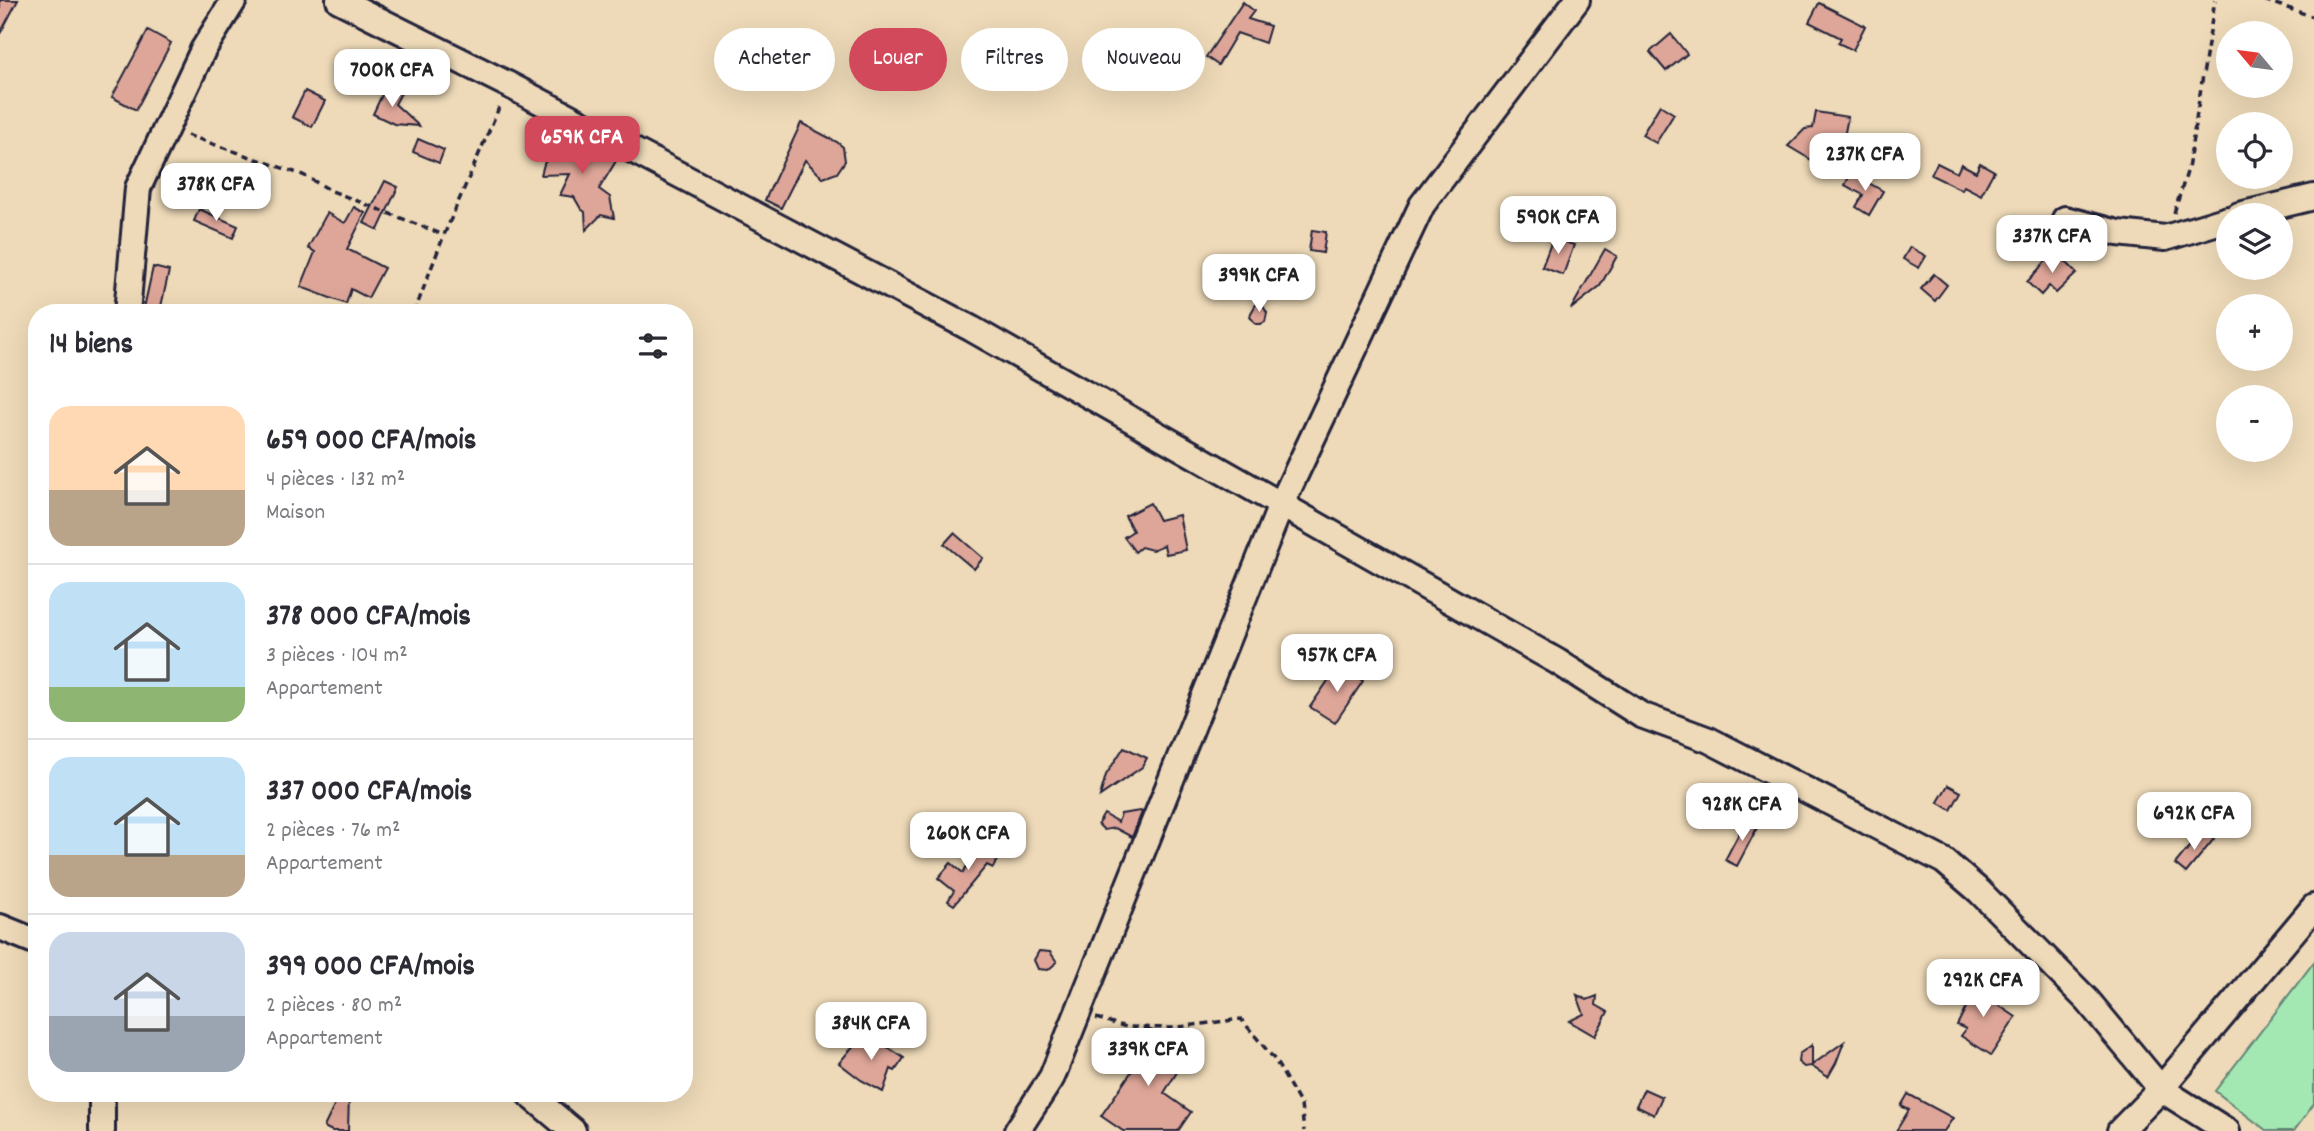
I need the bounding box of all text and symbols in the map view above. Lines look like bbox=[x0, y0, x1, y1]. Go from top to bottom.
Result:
north arrow bbox=[2216, 21, 2292, 98]
map controls bbox=[2216, 21, 2293, 462]
chip: Acheter bbox=[714, 28, 835, 91]
chip: Louer bbox=[849, 28, 947, 91]
chip: Filtres bbox=[961, 28, 1068, 91]
chip: Nouveau bbox=[1082, 28, 1205, 91]
pin: 700K CFA bbox=[320, 50, 464, 109]
text: 700K CFA bbox=[350, 55, 434, 88]
button: locate bbox=[2216, 112, 2293, 189]
pin: 659K CFA bbox=[510, 116, 654, 176]
text: 659K CFA bbox=[541, 122, 623, 155]
pin: 237K CFA bbox=[1793, 134, 1937, 193]
text: 237K CFA bbox=[1825, 139, 1905, 172]
pin: 378K CFA bbox=[144, 164, 288, 223]
text: 378K CFA bbox=[177, 169, 255, 202]
pin: 590K CFA bbox=[1486, 196, 1630, 256]
text: 590K CFA bbox=[1516, 202, 1600, 235]
button: layers bbox=[2216, 203, 2293, 280]
pin: 337K CFA bbox=[1980, 216, 2124, 275]
text: 337K CFA bbox=[2012, 221, 2092, 254]
pin: 399K CFA bbox=[1187, 254, 1331, 314]
text: 399K CFA bbox=[1218, 260, 1300, 293]
button: + bbox=[2216, 294, 2293, 371]
text: 14 biens bbox=[49, 325, 133, 368]
icon: filters bbox=[634, 327, 672, 365]
button: − bbox=[2216, 385, 2293, 462]
text: 659 000 CFA/mois bbox=[266, 421, 476, 464]
icon: home bbox=[105, 434, 189, 518]
text: 4 pièces · 132 m² bbox=[266, 464, 405, 497]
text: Maison bbox=[266, 497, 325, 530]
text: 378 000 CFA/mois bbox=[266, 597, 471, 640]
icon: home bbox=[105, 610, 189, 694]
pin: 957K CFA bbox=[1265, 634, 1409, 694]
text: 3 pièces · 104 m² bbox=[266, 640, 408, 673]
text: 957K CFA bbox=[1297, 640, 1377, 673]
text: Appartement bbox=[266, 673, 383, 706]
text: 337 000 CFA/mois bbox=[266, 772, 472, 815]
pin: 928K CFA bbox=[1670, 784, 1814, 843]
icon: home bbox=[105, 785, 189, 869]
text: 928K CFA bbox=[1702, 789, 1782, 822]
pin: 692K CFA bbox=[2122, 792, 2266, 852]
text: 692K CFA bbox=[2153, 798, 2235, 831]
pin: 260K CFA bbox=[896, 812, 1040, 872]
text: 2 pièces · 76 m² bbox=[266, 815, 400, 848]
text: 260K CFA bbox=[926, 818, 1010, 851]
text: Appartement bbox=[266, 848, 383, 881]
text: 399 000 CFA/mois bbox=[266, 947, 475, 990]
icon: home bbox=[105, 960, 189, 1044]
pin: 292K CFA bbox=[1911, 960, 2055, 1019]
text: 292K CFA bbox=[1943, 965, 2023, 998]
text: 2 pièces · 80 m² bbox=[266, 990, 402, 1023]
pin: 384K CFA bbox=[799, 1002, 943, 1062]
text: 384K CFA bbox=[831, 1008, 911, 1041]
text: Appartement bbox=[266, 1023, 383, 1056]
pin: 339K CFA bbox=[1076, 1028, 1220, 1088]
text: 339K CFA bbox=[1107, 1034, 1189, 1067]

